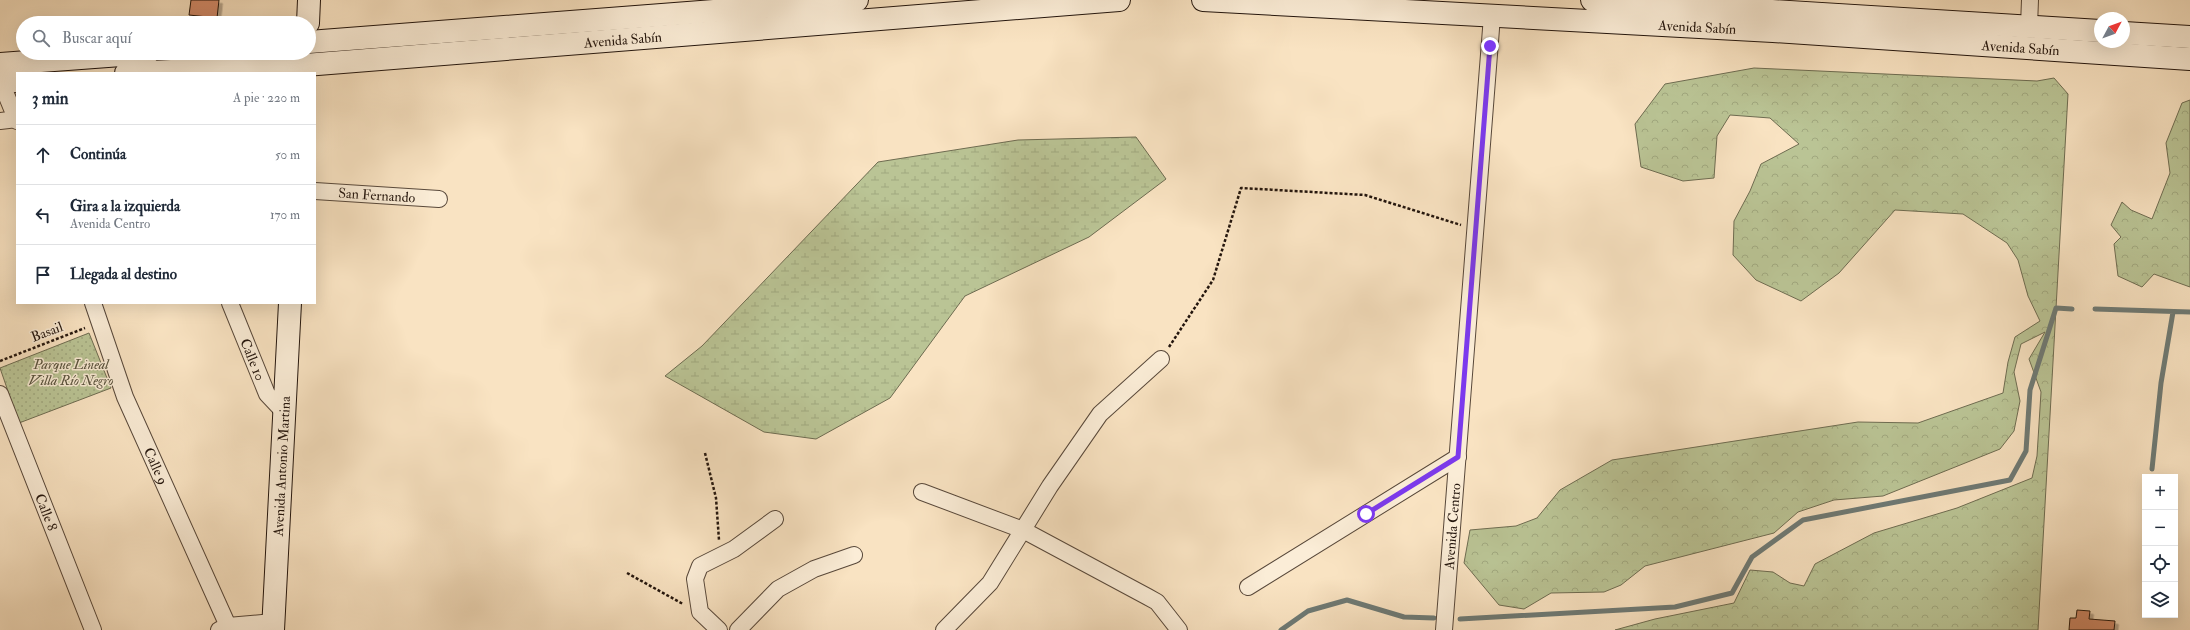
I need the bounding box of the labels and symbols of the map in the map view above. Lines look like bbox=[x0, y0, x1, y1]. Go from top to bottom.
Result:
north arrow bbox=[2094, 12, 2130, 48]
street label: Avenida Sabín bbox=[1657, 16, 1737, 37]
street label: Avenida Sabín bbox=[582, 28, 662, 51]
street label: Avenida Sabín bbox=[1980, 36, 2060, 59]
route end bbox=[1481, 37, 1499, 55]
street label: San Fernando bbox=[338, 184, 416, 206]
street label: Basail bbox=[29, 318, 66, 346]
street label: Calle 10 bbox=[237, 336, 269, 383]
park label: Parque Lineal Villa Río Negro bbox=[29, 356, 113, 389]
street label: Avenida Antonio Martina bbox=[269, 395, 294, 538]
street label: Calle 9 bbox=[140, 445, 172, 487]
street label: Avenida Centro bbox=[1440, 482, 1464, 571]
street label: Calle 8 bbox=[32, 491, 62, 534]
route start bbox=[1357, 505, 1375, 523]

